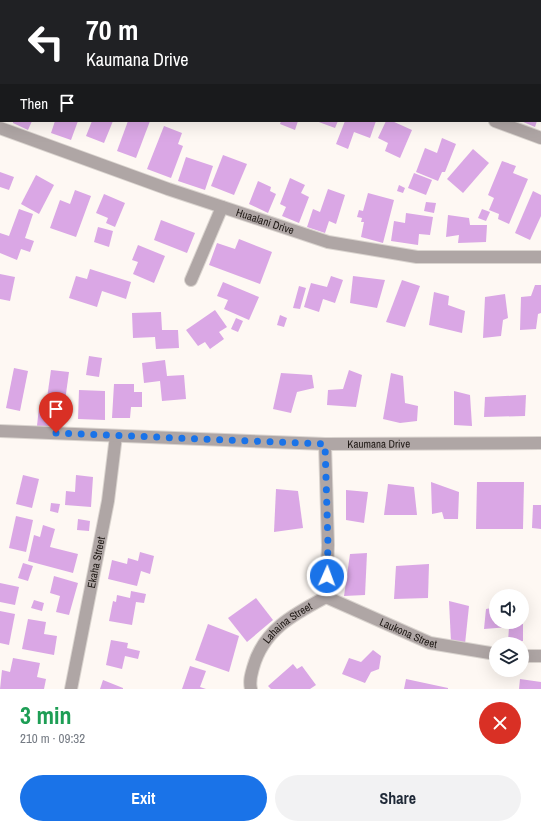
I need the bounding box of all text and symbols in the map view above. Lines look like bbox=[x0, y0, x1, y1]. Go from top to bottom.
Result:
text: 70 m bbox=[86, 11, 138, 49]
icon: left bbox=[20, 16, 72, 68]
text: Kaumana Drive bbox=[86, 47, 189, 72]
icon: arrive bbox=[56, 92, 78, 114]
text: Then bbox=[20, 93, 48, 114]
street label: Huaalani Drive bbox=[234, 205, 296, 237]
pin bbox=[39, 392, 73, 433]
icon: arrive bbox=[45, 398, 67, 420]
street label: Kaumana Drive bbox=[347, 437, 410, 451]
street label: Ekaha Street bbox=[84, 535, 108, 589]
position arrow bbox=[306, 555, 348, 597]
map controls bbox=[489, 589, 529, 677]
button: sound bbox=[489, 589, 529, 629]
street label: Lahaina Street bbox=[260, 599, 315, 646]
street label: Laukona Street bbox=[377, 615, 438, 651]
button: layers bbox=[489, 637, 529, 677]
text: 3 min bbox=[20, 699, 71, 731]
button: close bbox=[479, 702, 521, 744]
text: 210 m · 09:32 bbox=[20, 730, 85, 747]
button: Exit bbox=[20, 775, 267, 821]
button: Share bbox=[275, 775, 521, 821]

